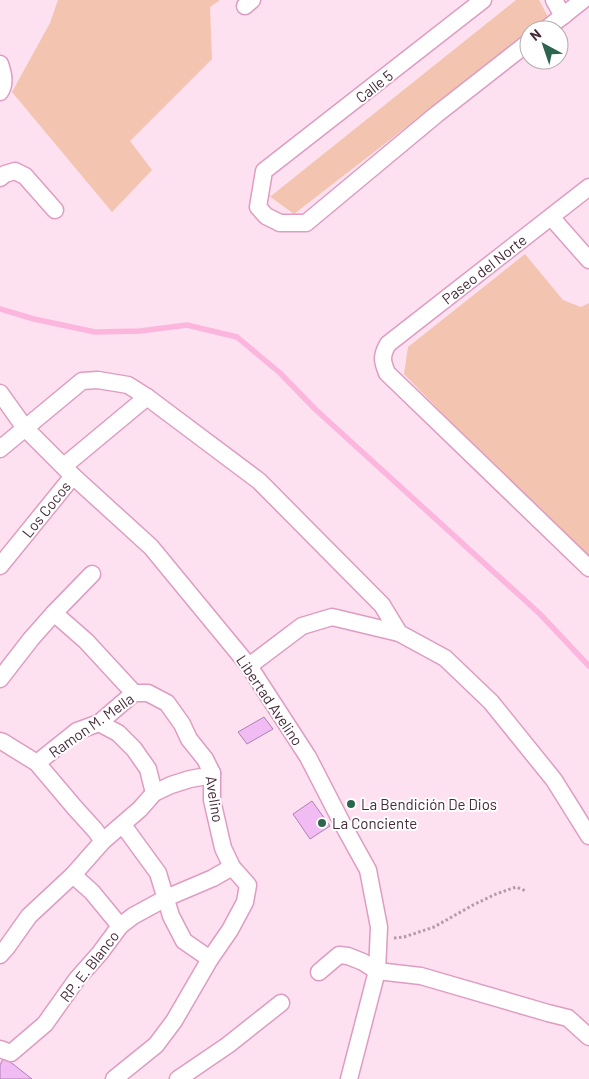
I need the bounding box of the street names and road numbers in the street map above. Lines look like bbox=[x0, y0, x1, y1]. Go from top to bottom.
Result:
street label: Calle 5 bbox=[352, 66, 396, 106]
street label: Paseo del Norte bbox=[438, 230, 530, 308]
street label: Los Cocos bbox=[18, 477, 74, 541]
street label: Libertad Avelino bbox=[233, 651, 307, 749]
street label: Ramon M. Mella bbox=[45, 689, 137, 761]
street label: Avelino bbox=[202, 774, 228, 824]
street label: RP. E. Blanco bbox=[56, 927, 122, 1005]

